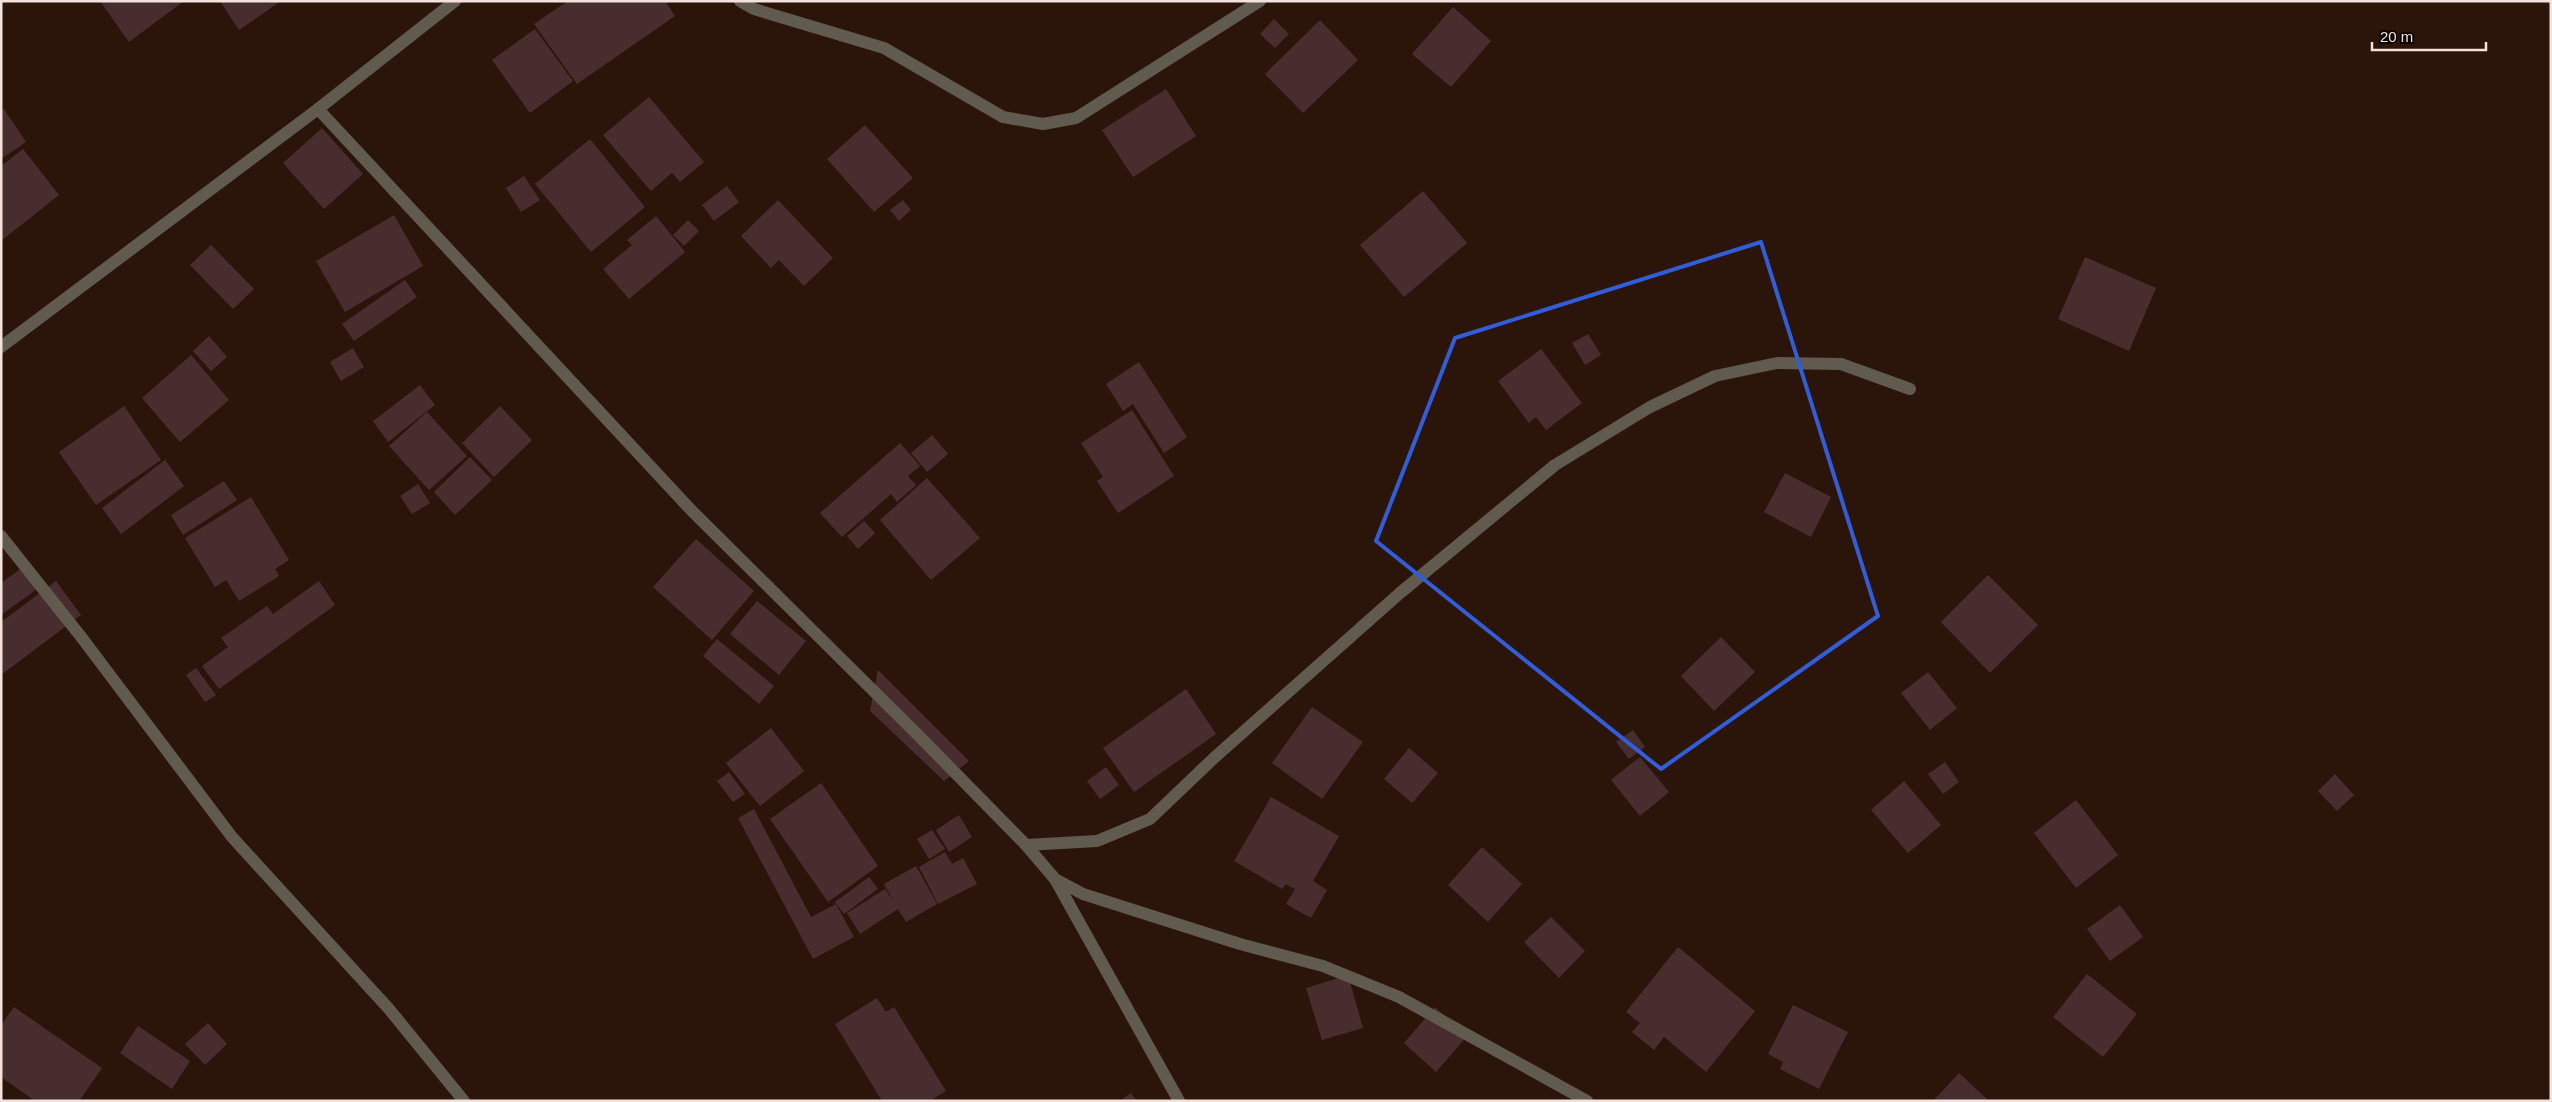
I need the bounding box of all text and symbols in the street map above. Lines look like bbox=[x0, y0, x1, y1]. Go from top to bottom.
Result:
scale bar bbox=[2372, 20, 2486, 52]
text: 20 m bbox=[2380, 28, 2413, 45]

